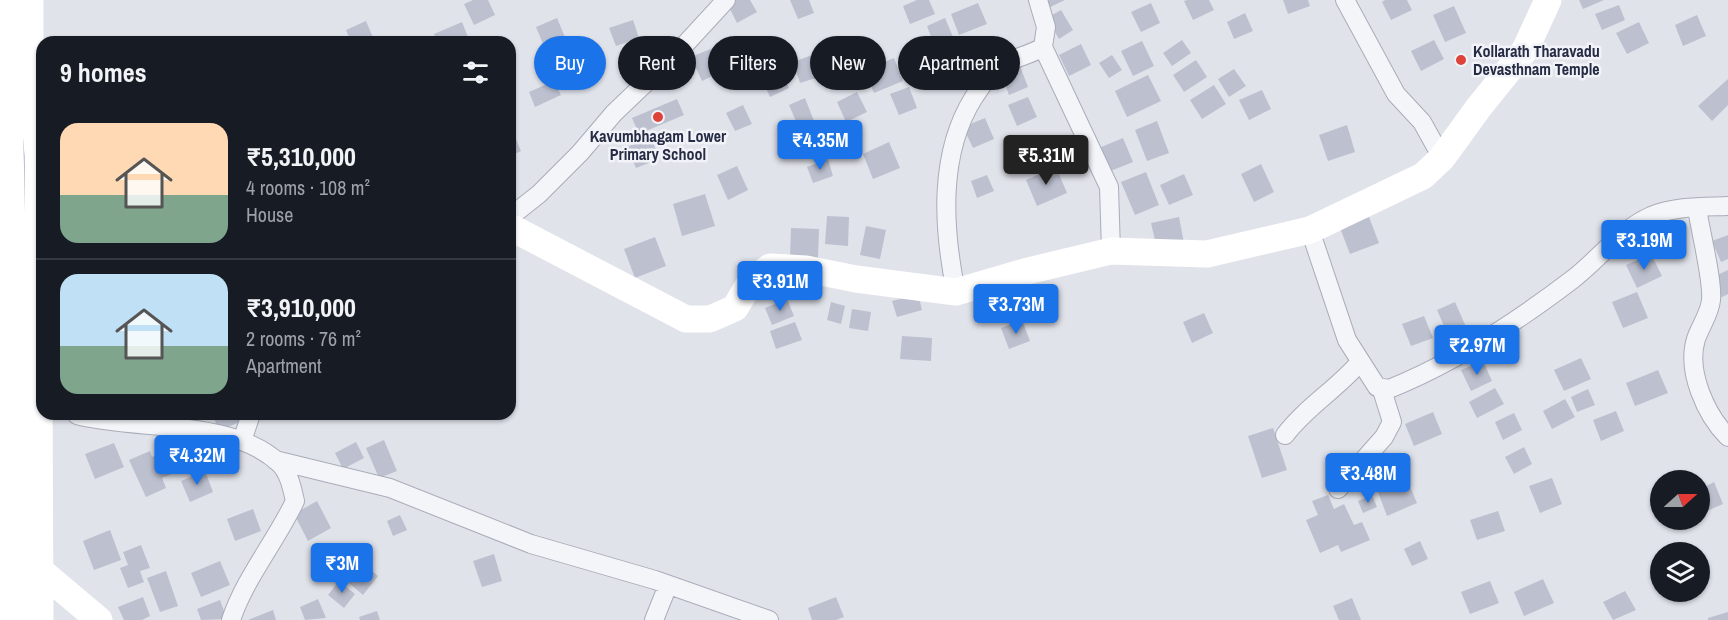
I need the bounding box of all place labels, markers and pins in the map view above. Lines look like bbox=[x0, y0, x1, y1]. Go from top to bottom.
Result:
place label: Kollarath Tharavadu Devasthnam Temple bbox=[1473, 40, 1600, 80]
marker: Kollarath Tharavadu Devasthnam Temple bbox=[1454, 53, 1468, 67]
marker: Kavumbhagam Lower Primary School bbox=[651, 110, 665, 124]
pin: ₹4.35M bbox=[771, 120, 869, 171]
place label: Kavumbhagam Lower Primary School bbox=[590, 125, 727, 165]
pin: ₹5.31M bbox=[997, 135, 1095, 186]
pin: ₹3.19M bbox=[1595, 220, 1693, 271]
pin: ₹3.91M bbox=[731, 261, 829, 312]
pin: ₹3.73M bbox=[967, 284, 1065, 335]
pin: ₹2.97M bbox=[1428, 325, 1526, 376]
pin: ₹4.32M bbox=[148, 435, 246, 486]
pin: ₹3.48M bbox=[1319, 453, 1417, 504]
pin: ₹3M bbox=[313, 543, 371, 594]

